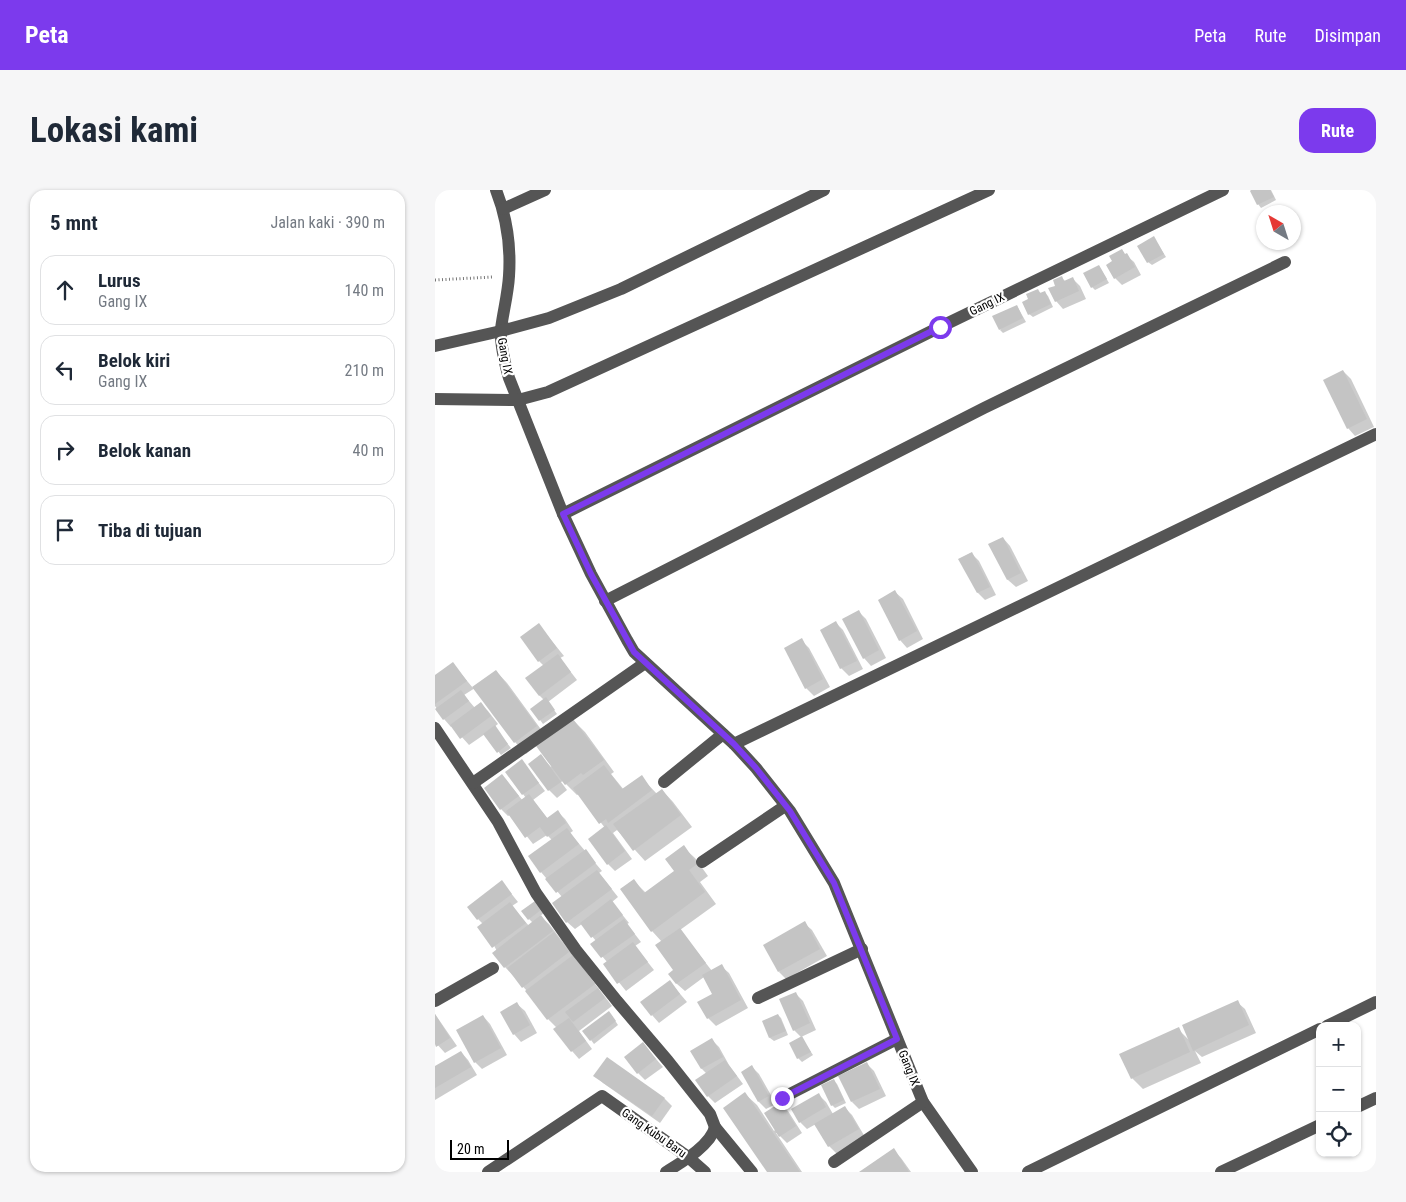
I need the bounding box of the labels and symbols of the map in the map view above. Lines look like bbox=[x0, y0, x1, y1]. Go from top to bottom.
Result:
north arrow bbox=[1256, 205, 1301, 250]
street label: Gang IX bbox=[967, 289, 1007, 318]
route start bbox=[929, 316, 952, 339]
street label: Gang IX bbox=[495, 337, 515, 376]
street label: Gang IX bbox=[896, 1048, 923, 1088]
route end bbox=[771, 1087, 794, 1110]
street label: Gang Kubu Baru bbox=[619, 1106, 689, 1161]
scale bar bbox=[450, 1137, 509, 1160]

